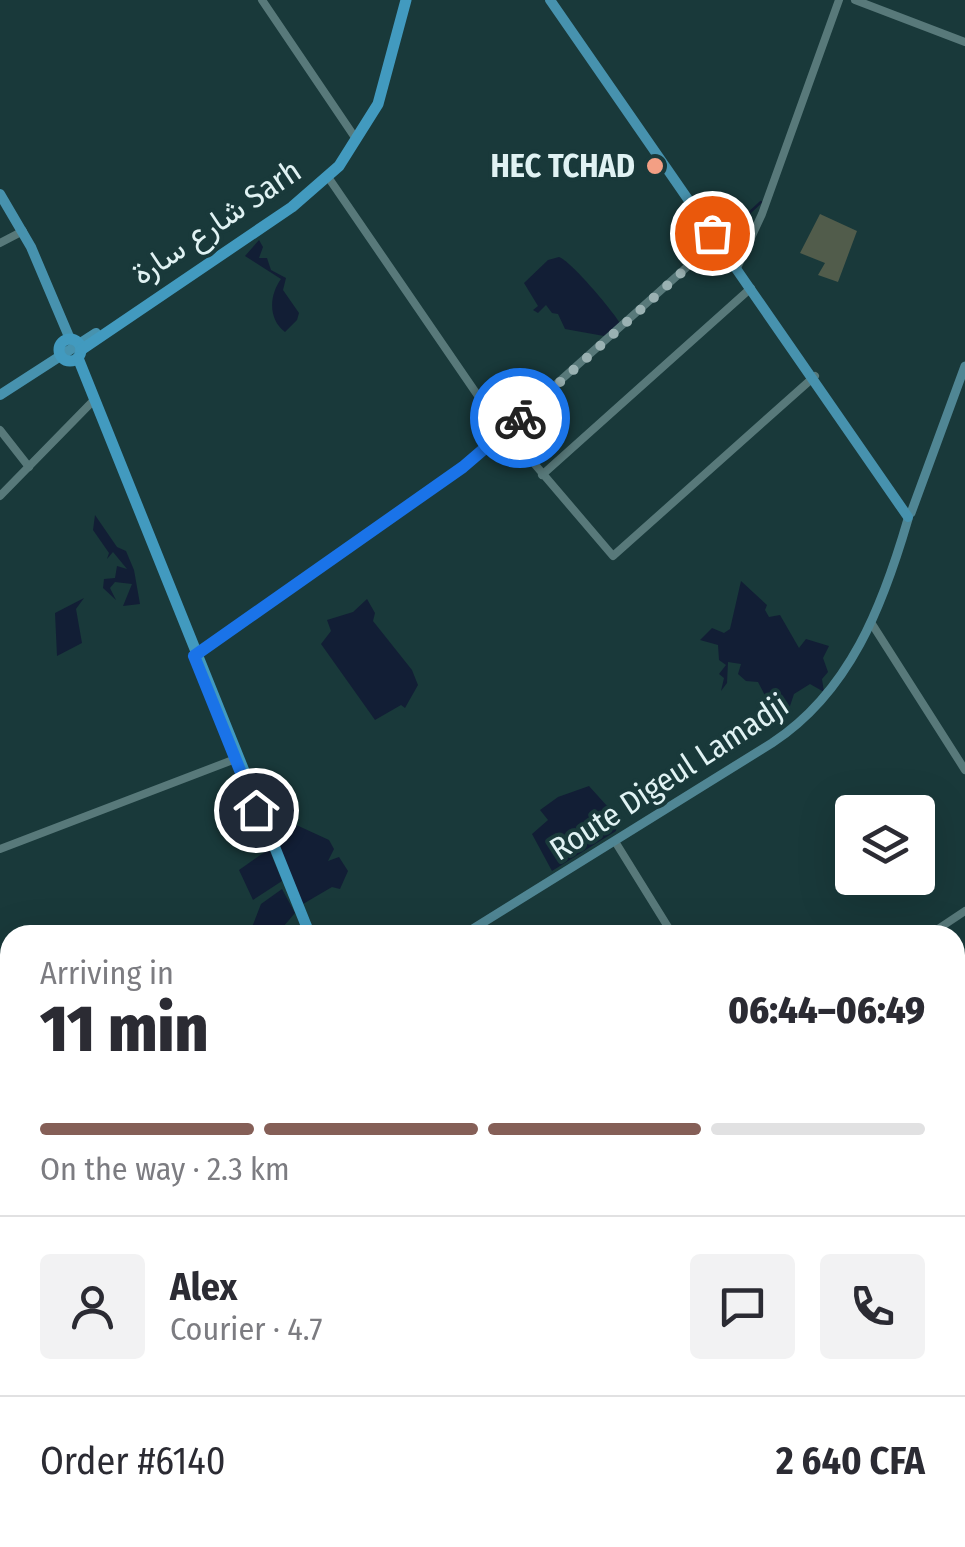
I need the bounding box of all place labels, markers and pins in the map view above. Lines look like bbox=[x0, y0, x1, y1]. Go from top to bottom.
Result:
place label: HEC TCHAD bbox=[491, 147, 635, 185]
marker: HEC TCHAD bbox=[644, 155, 666, 177]
pin bbox=[670, 191, 755, 276]
pin bbox=[214, 768, 299, 853]

